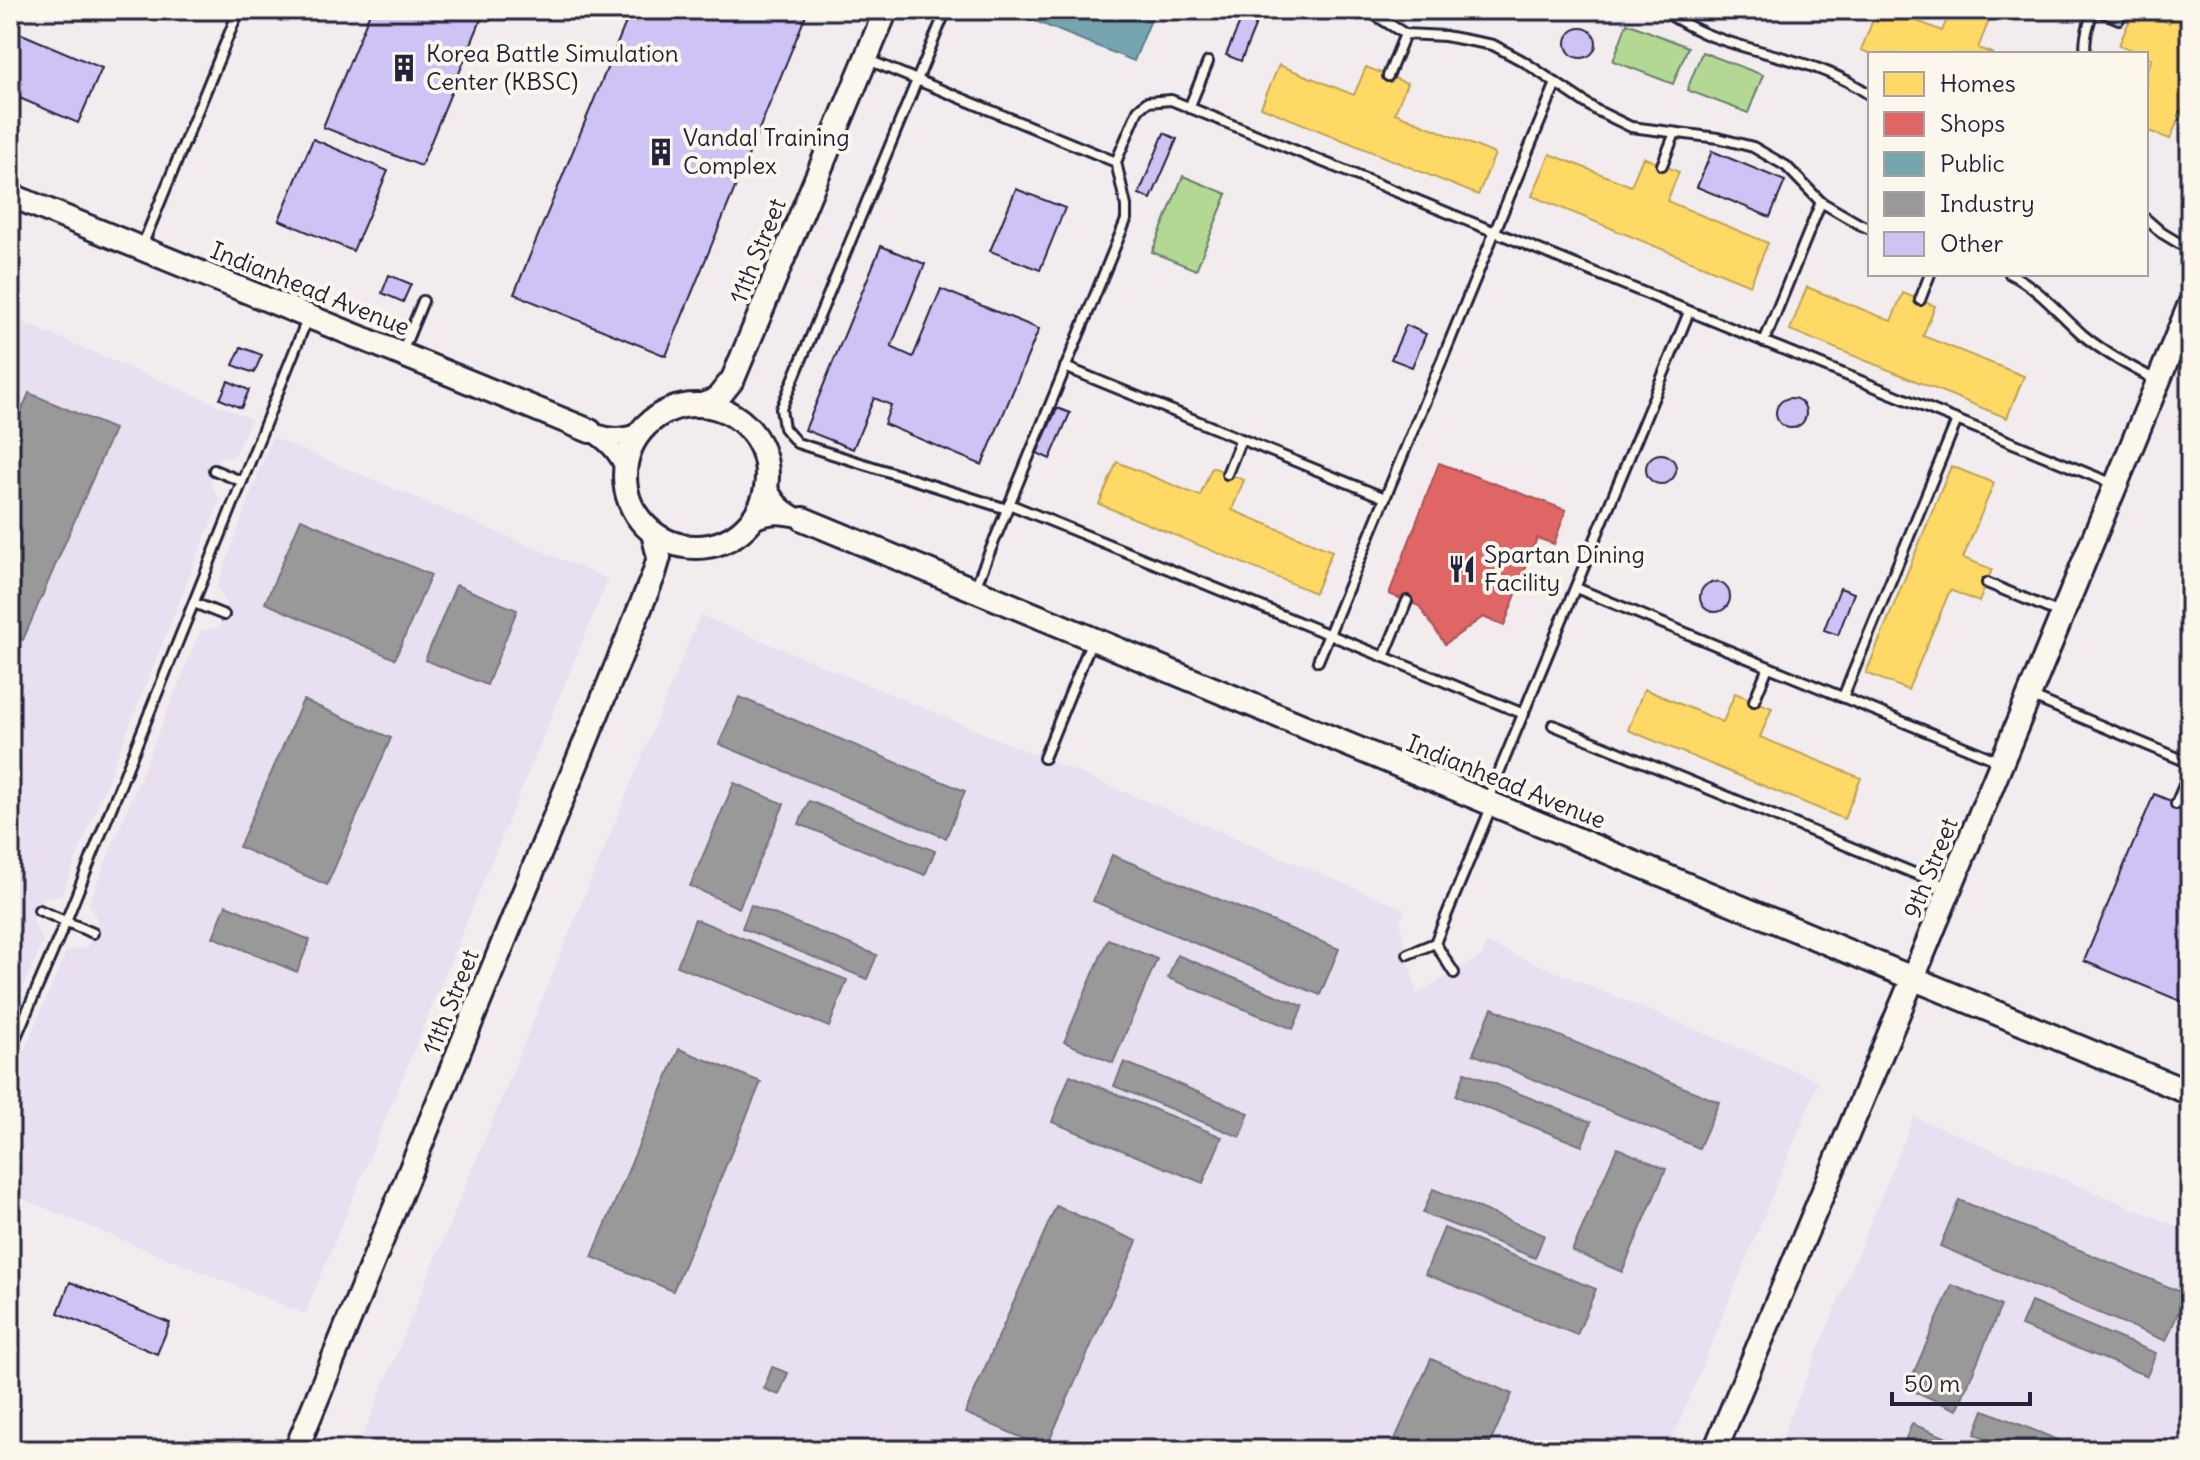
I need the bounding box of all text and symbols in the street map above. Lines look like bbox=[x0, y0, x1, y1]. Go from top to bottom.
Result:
place label: Korea Battle Simulation Center (KBSC) bbox=[426, 38, 679, 96]
legend bbox=[1868, 52, 2148, 276]
building icon: Korea Battle Simulation Center (KBSC) bbox=[389, 53, 419, 83]
text: Homes bbox=[1940, 68, 2016, 98]
text: Shops bbox=[1940, 108, 2005, 138]
place label: Vandal Training Complex bbox=[683, 122, 850, 180]
building icon: Vandal Training Complex bbox=[646, 137, 676, 167]
text: Public bbox=[1940, 148, 2005, 178]
text: Industry bbox=[1940, 188, 2035, 218]
street label: 11th Street bbox=[722, 194, 792, 308]
text: Other bbox=[1940, 228, 2003, 258]
street label: Indianhead Avenue bbox=[206, 234, 414, 342]
place label: Spartan Dining Facility bbox=[1484, 539, 1645, 597]
restaurant icon: Spartan Dining Facility bbox=[1447, 554, 1477, 584]
street label: Indianhead Avenue bbox=[1402, 727, 1610, 835]
street label: 9th Street bbox=[1896, 813, 1964, 922]
street label: 11th Street bbox=[415, 945, 485, 1059]
scale bar bbox=[1892, 1356, 2030, 1406]
text: 50 m bbox=[1904, 1368, 1960, 1398]

